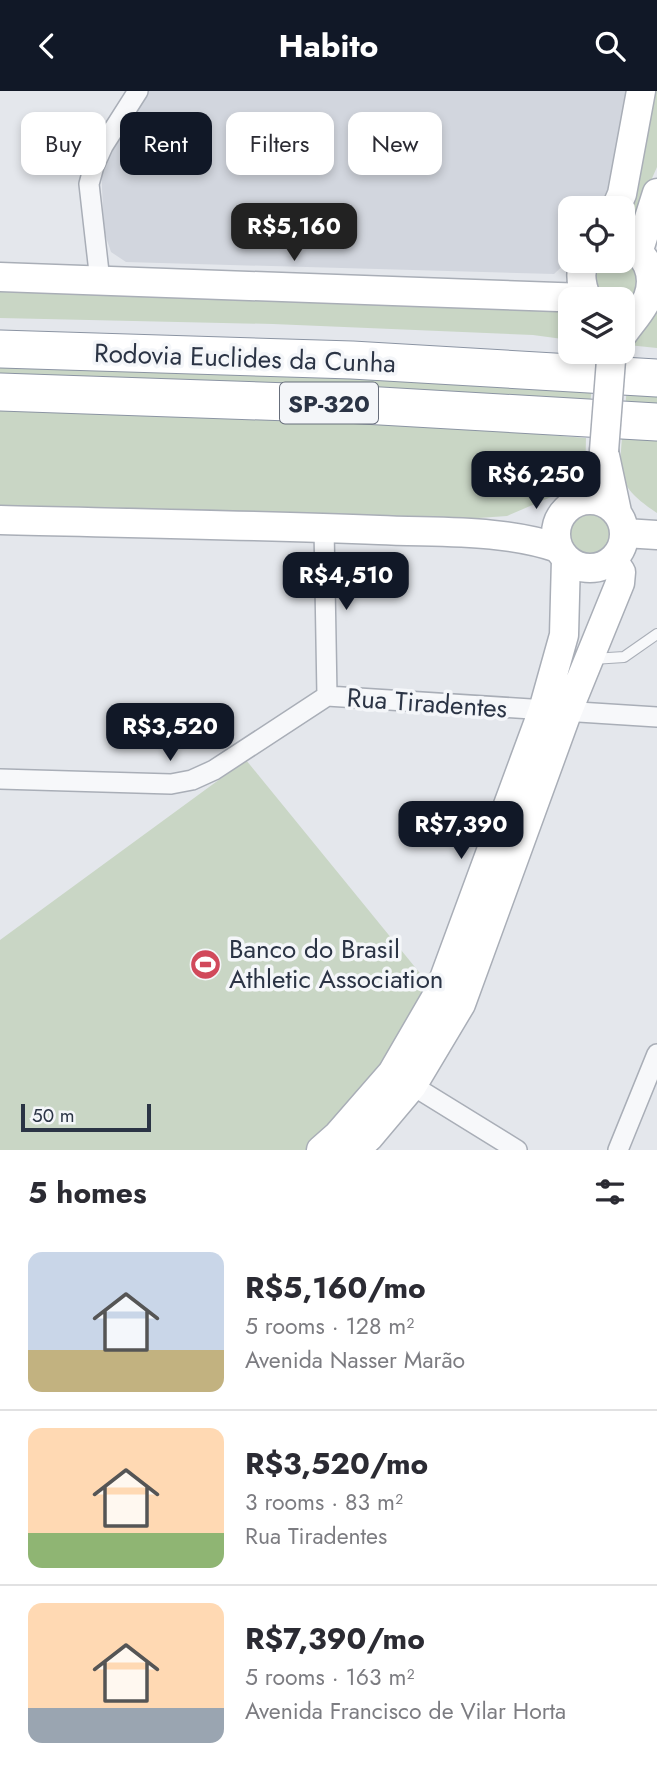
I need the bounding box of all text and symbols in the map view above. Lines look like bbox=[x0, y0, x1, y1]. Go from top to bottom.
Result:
text: Habito bbox=[278, 23, 379, 69]
icon: back bbox=[28, 27, 66, 65]
icon: search bbox=[591, 27, 629, 65]
chip: Buy bbox=[21, 112, 106, 175]
chip: Rent bbox=[120, 112, 212, 175]
chip: Filters bbox=[226, 112, 334, 175]
chip: New bbox=[348, 112, 442, 175]
map controls bbox=[558, 196, 635, 364]
button: locate bbox=[558, 196, 635, 273]
pin: R$5,160 bbox=[229, 204, 359, 263]
text: R$5,160 bbox=[247, 209, 341, 243]
button: layers bbox=[558, 287, 635, 364]
street label: Rodovia Euclides da Cunha bbox=[93, 334, 397, 382]
road number: SP-320 bbox=[280, 383, 378, 423]
pin: R$6,250 bbox=[471, 451, 601, 511]
text: R$6,250 bbox=[487, 457, 585, 491]
pin: R$4,510 bbox=[281, 553, 411, 612]
text: R$4,510 bbox=[299, 558, 393, 592]
street label: Rua Tiradentes bbox=[345, 678, 509, 728]
pin: R$3,520 bbox=[105, 703, 235, 763]
text: R$3,520 bbox=[122, 709, 218, 743]
pin: R$7,390 bbox=[396, 801, 526, 861]
text: R$7,390 bbox=[414, 807, 508, 841]
place label: Banco do Brasil Athletic Association bbox=[229, 930, 444, 998]
sports icon: Banco do Brasil Athletic Association bbox=[189, 947, 223, 981]
scale bar bbox=[21, 1101, 150, 1133]
text: 50 m bbox=[32, 1102, 75, 1129]
text: 5 homes bbox=[28, 1171, 147, 1214]
icon: filters bbox=[591, 1173, 629, 1211]
text: R$5,160/mo bbox=[245, 1266, 426, 1309]
icon: home bbox=[84, 1280, 168, 1364]
text: 5 rooms · 128 m² bbox=[245, 1309, 414, 1343]
text: Avenida Nasser Marão bbox=[245, 1343, 465, 1377]
text: R$3,520/mo bbox=[245, 1442, 428, 1485]
icon: home bbox=[84, 1456, 168, 1540]
text: 3 rooms · 83 m² bbox=[245, 1485, 403, 1519]
text: Rua Tiradentes bbox=[245, 1519, 387, 1553]
text: R$7,390/mo bbox=[245, 1617, 425, 1660]
icon: home bbox=[84, 1631, 168, 1715]
text: 5 rooms · 163 m² bbox=[245, 1660, 414, 1694]
text: Avenida Francisco de Vilar Horta bbox=[245, 1694, 566, 1728]

